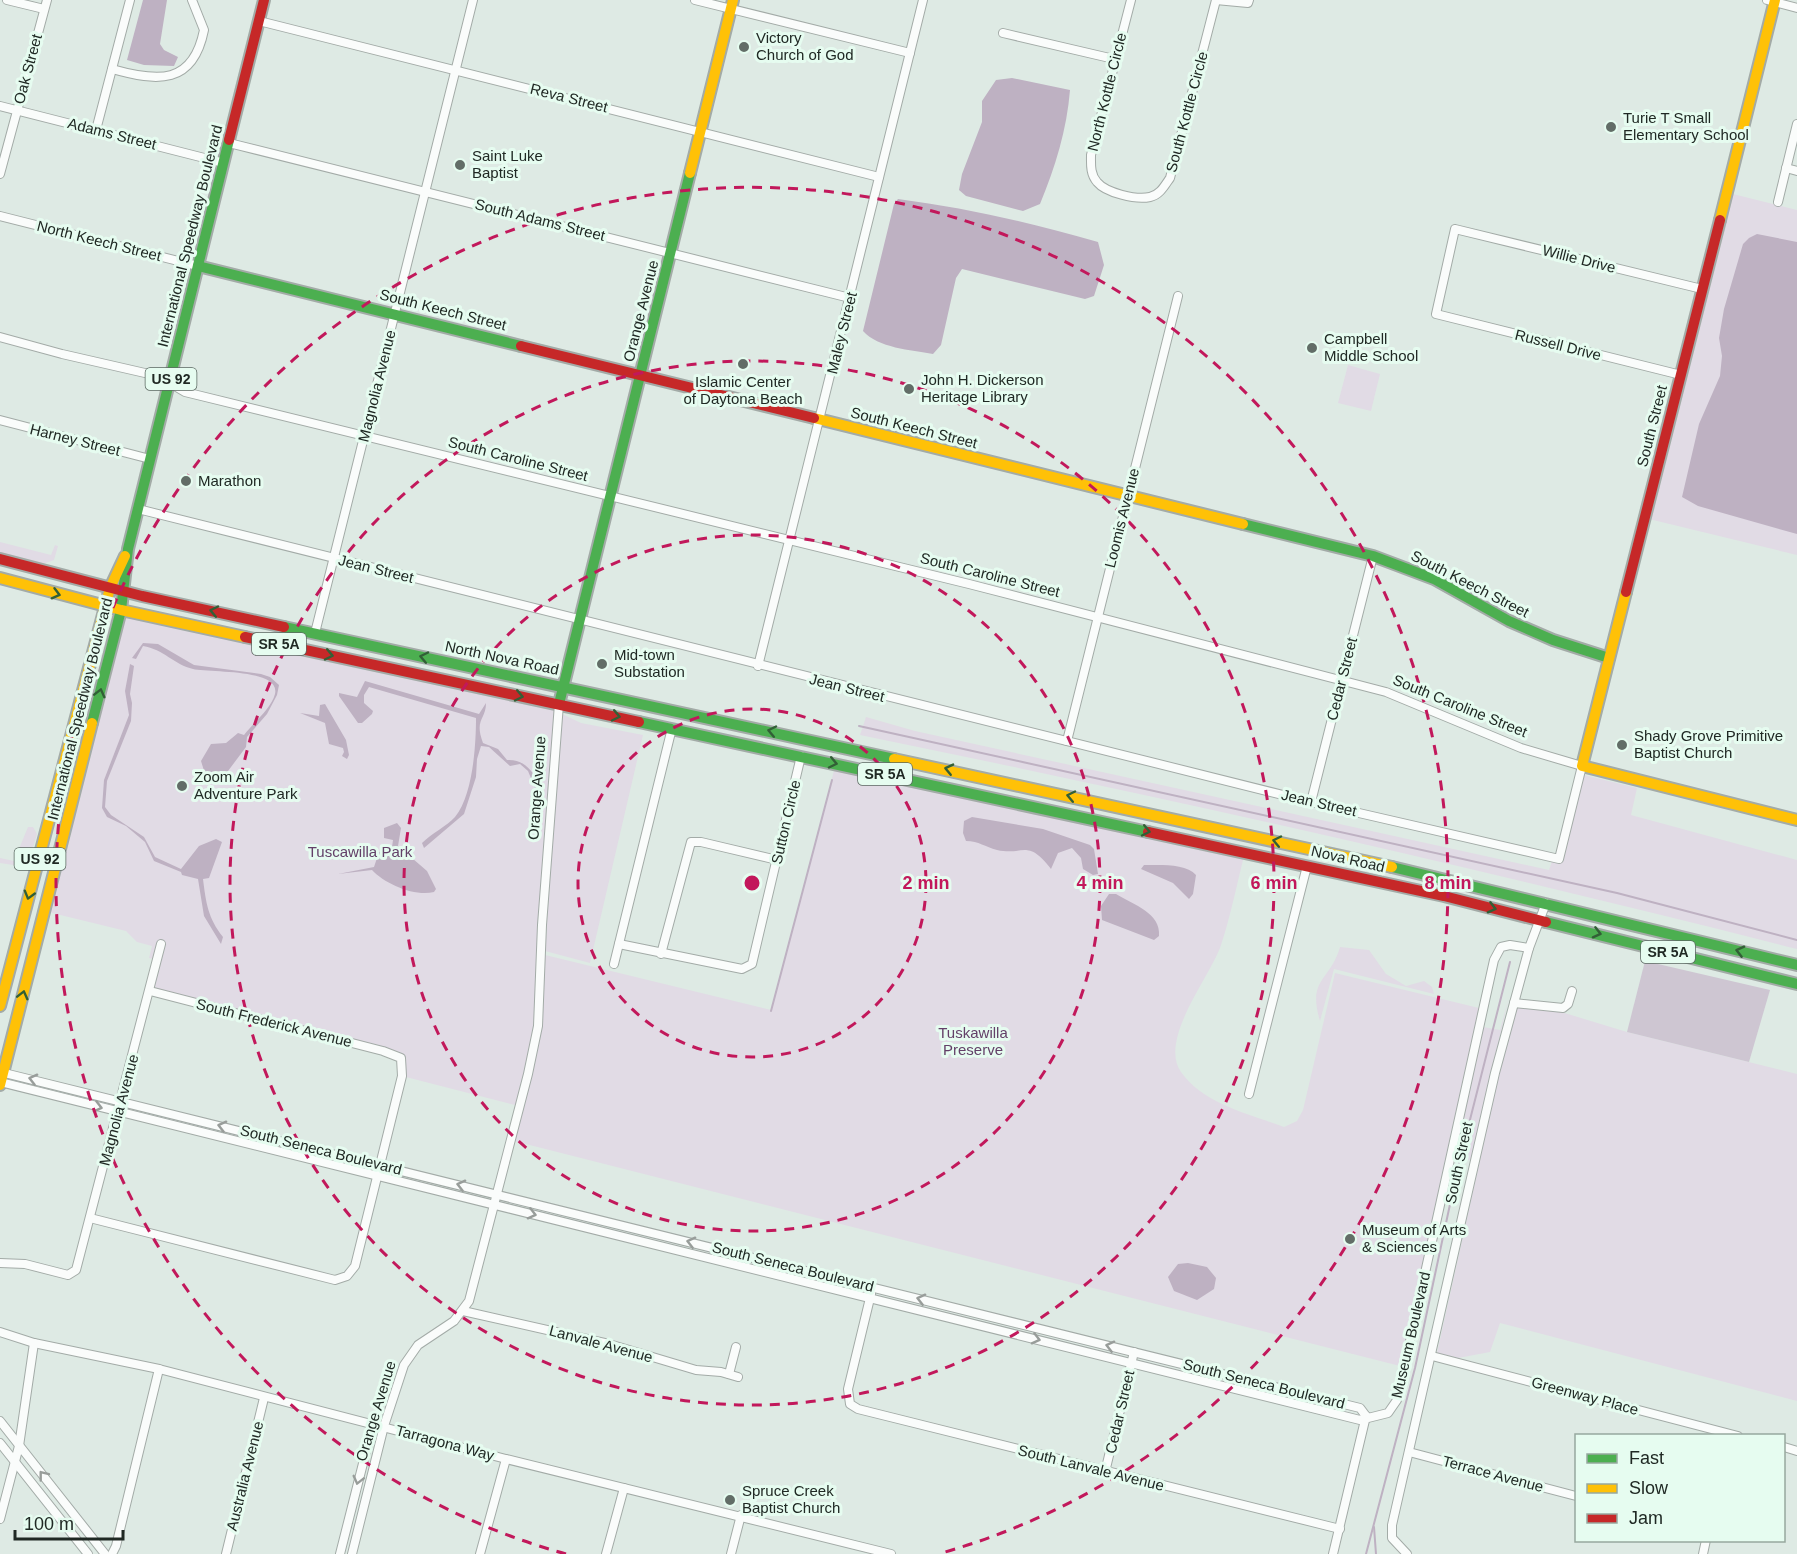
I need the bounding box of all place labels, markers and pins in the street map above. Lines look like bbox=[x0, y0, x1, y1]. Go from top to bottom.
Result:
place label: Victory Church of God bbox=[756, 29, 854, 63]
marker: Victory Church of God bbox=[737, 40, 751, 54]
place label: Turie T Small Elementary School bbox=[1623, 109, 1749, 143]
marker: Turie T Small Elementary School bbox=[1604, 120, 1618, 134]
place label: Saint Luke Baptist bbox=[472, 147, 543, 181]
marker: Saint Luke Baptist bbox=[453, 158, 467, 172]
place label: Campbell Middle School bbox=[1324, 330, 1418, 364]
marker: Campbell Middle School bbox=[1305, 341, 1319, 355]
marker: Islamic Center of Daytona Beach bbox=[736, 357, 750, 371]
place label: John H. Dickerson Heritage Library bbox=[921, 371, 1044, 405]
place label: Islamic Center of Daytona Beach bbox=[683, 373, 803, 407]
marker: John H. Dickerson Heritage Library bbox=[902, 382, 916, 396]
place label: Marathon bbox=[198, 472, 261, 489]
marker: Marathon bbox=[179, 474, 193, 488]
place label: Mid-town Substation bbox=[614, 646, 685, 680]
marker: Mid-town Substation bbox=[595, 657, 609, 671]
place label: Shady Grove Primitive Baptist Church bbox=[1634, 727, 1783, 761]
marker: Shady Grove Primitive Baptist Church bbox=[1615, 738, 1629, 752]
place label: Zoom Air Adventure Park bbox=[194, 768, 298, 802]
marker: Zoom Air Adventure Park bbox=[175, 779, 189, 793]
centre of rings bbox=[742, 873, 762, 893]
place label: Museum of Arts & Sciences bbox=[1362, 1221, 1466, 1255]
marker: Museum of Arts & Sciences bbox=[1343, 1232, 1357, 1246]
place label: Spruce Creek Baptist Church bbox=[742, 1482, 840, 1516]
marker: Spruce Creek Baptist Church bbox=[723, 1493, 737, 1507]

